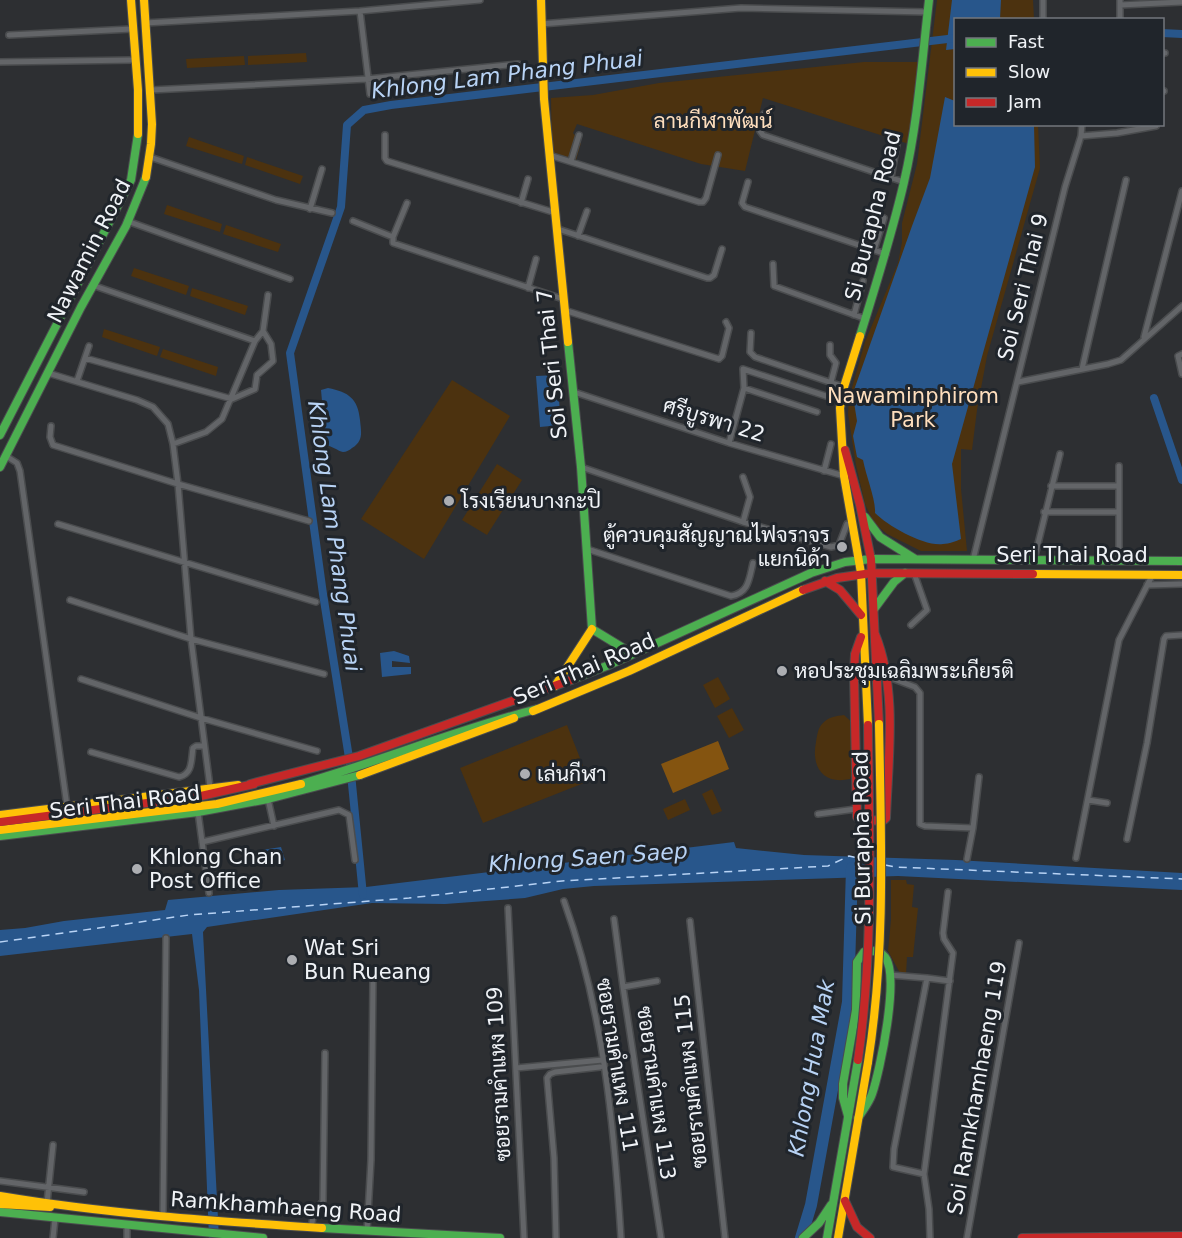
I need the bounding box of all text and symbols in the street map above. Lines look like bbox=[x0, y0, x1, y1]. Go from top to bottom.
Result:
legend bbox=[954, 18, 1164, 126]
text: Fast bbox=[1008, 31, 1044, 52]
water label: Khlong Lam Phang Phuai bbox=[370, 45, 644, 104]
text: Slow bbox=[1008, 61, 1050, 82]
text: Jam bbox=[1007, 91, 1042, 112]
park label: ลานกีฬาพัฒน์ bbox=[653, 107, 773, 133]
street label: Si Burapha Road bbox=[840, 129, 906, 303]
street label: Nawamin Road bbox=[43, 175, 135, 327]
street label: Soi Seri Thai 9 bbox=[993, 211, 1053, 363]
street label: Soi Seri Thai 7 bbox=[532, 288, 572, 440]
park label: Nawaminphirom Park bbox=[827, 384, 999, 432]
street label: ศรีบูรพา 22 bbox=[659, 392, 768, 450]
water label: Khlong Lam Phang Phuai bbox=[303, 399, 366, 673]
place label: โรงเรียนบางกะปิ bbox=[460, 488, 601, 513]
marker: โรงเรียนบางกะปิ bbox=[442, 494, 456, 508]
place label: ตู้ควบคุมสัญญาณไฟจราจร แยกนิด้า bbox=[603, 522, 830, 571]
marker: ตู้ควบคุมสัญญาณไฟจราจร แยกนิด้า bbox=[835, 540, 849, 554]
street label: Seri Thai Road bbox=[996, 543, 1148, 567]
street label: Seri Thai Road bbox=[510, 628, 658, 710]
place label: หอประชุมเฉลิมพระเกียรติ bbox=[794, 658, 1014, 685]
marker: หอประชุมเฉลิมพระเกียรติ bbox=[775, 664, 789, 678]
street label: Si Burapha Road bbox=[848, 751, 876, 925]
place label: เล่นกีฬา bbox=[537, 761, 606, 786]
marker: เล่นกีฬา bbox=[518, 767, 532, 781]
street label: Seri Thai Road bbox=[48, 781, 202, 823]
water label: Khlong Saen Saep bbox=[488, 838, 689, 877]
place label: Khlong Chan Post Office bbox=[149, 845, 282, 893]
marker: Khlong Chan Post Office bbox=[130, 862, 144, 876]
place label: Wat Sri Bun Rueang bbox=[304, 936, 431, 984]
marker: Wat Sri Bun Rueang bbox=[285, 953, 299, 967]
street label: Soi Ramkhamhaeng 119 bbox=[943, 959, 1011, 1217]
street label: ซอยรามคำแหง 111 bbox=[591, 977, 643, 1153]
water label: Khlong Hua Mak bbox=[784, 977, 840, 1158]
street label: ซอยรามคำแหง 109 bbox=[482, 986, 516, 1162]
street label: ซอยรามคำแหง 115 bbox=[670, 993, 712, 1169]
street label: ซอยรามคำแหง 113 bbox=[632, 1005, 680, 1181]
street label: Ramkhamhaeng Road bbox=[170, 1187, 402, 1227]

